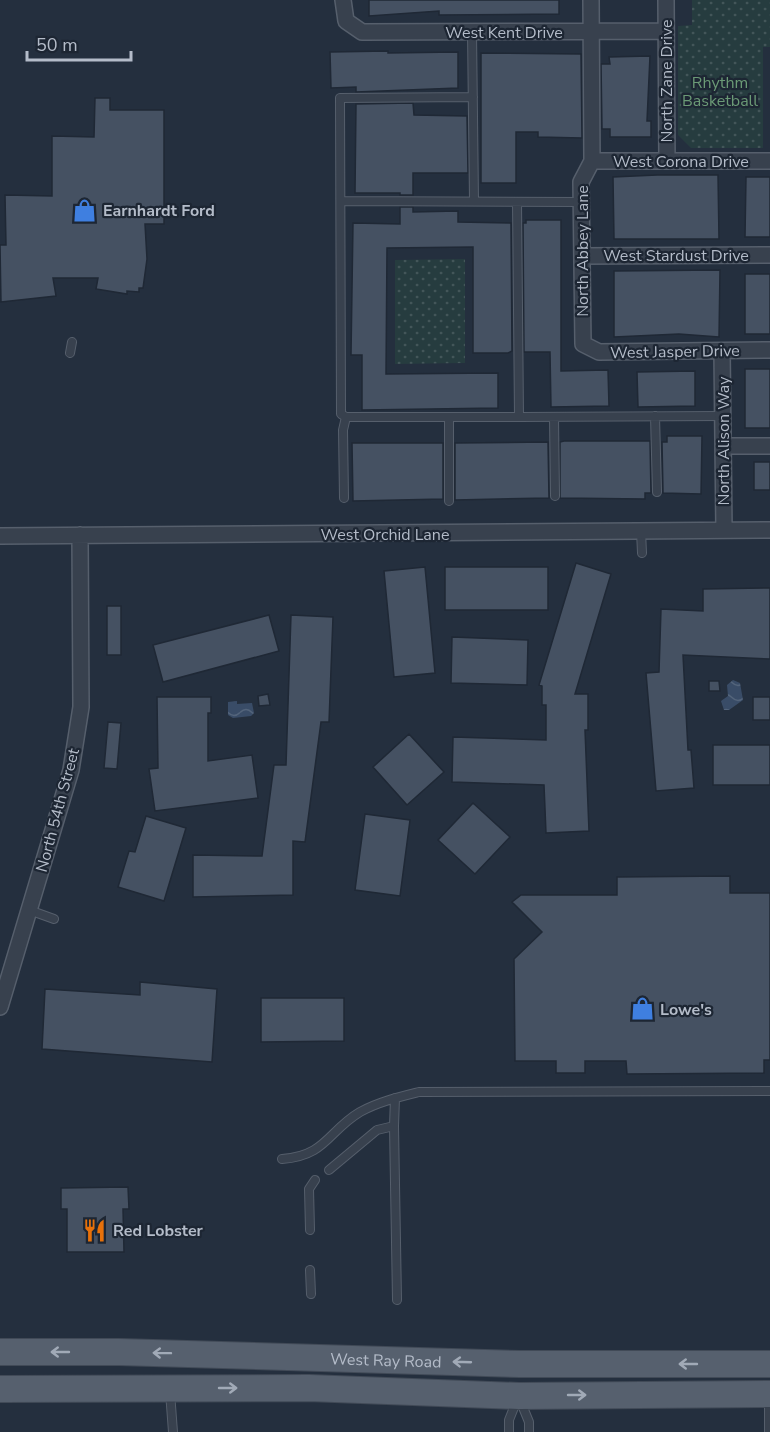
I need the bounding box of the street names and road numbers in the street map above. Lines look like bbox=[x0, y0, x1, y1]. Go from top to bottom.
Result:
street label: North Zane Drive bbox=[656, 19, 678, 143]
street label: West Kent Drive bbox=[445, 22, 563, 44]
street label: West Corona Drive bbox=[613, 151, 749, 173]
street label: North Abbey Lane bbox=[572, 185, 594, 317]
street label: West Stardust Drive bbox=[603, 245, 749, 267]
street label: West Jasper Drive bbox=[610, 340, 740, 364]
street label: North Alison Way bbox=[713, 376, 735, 505]
street label: West Orchid Lane bbox=[321, 524, 449, 546]
street label: North 54th Street bbox=[31, 746, 85, 875]
street label: West Ray Road bbox=[330, 1348, 442, 1374]

